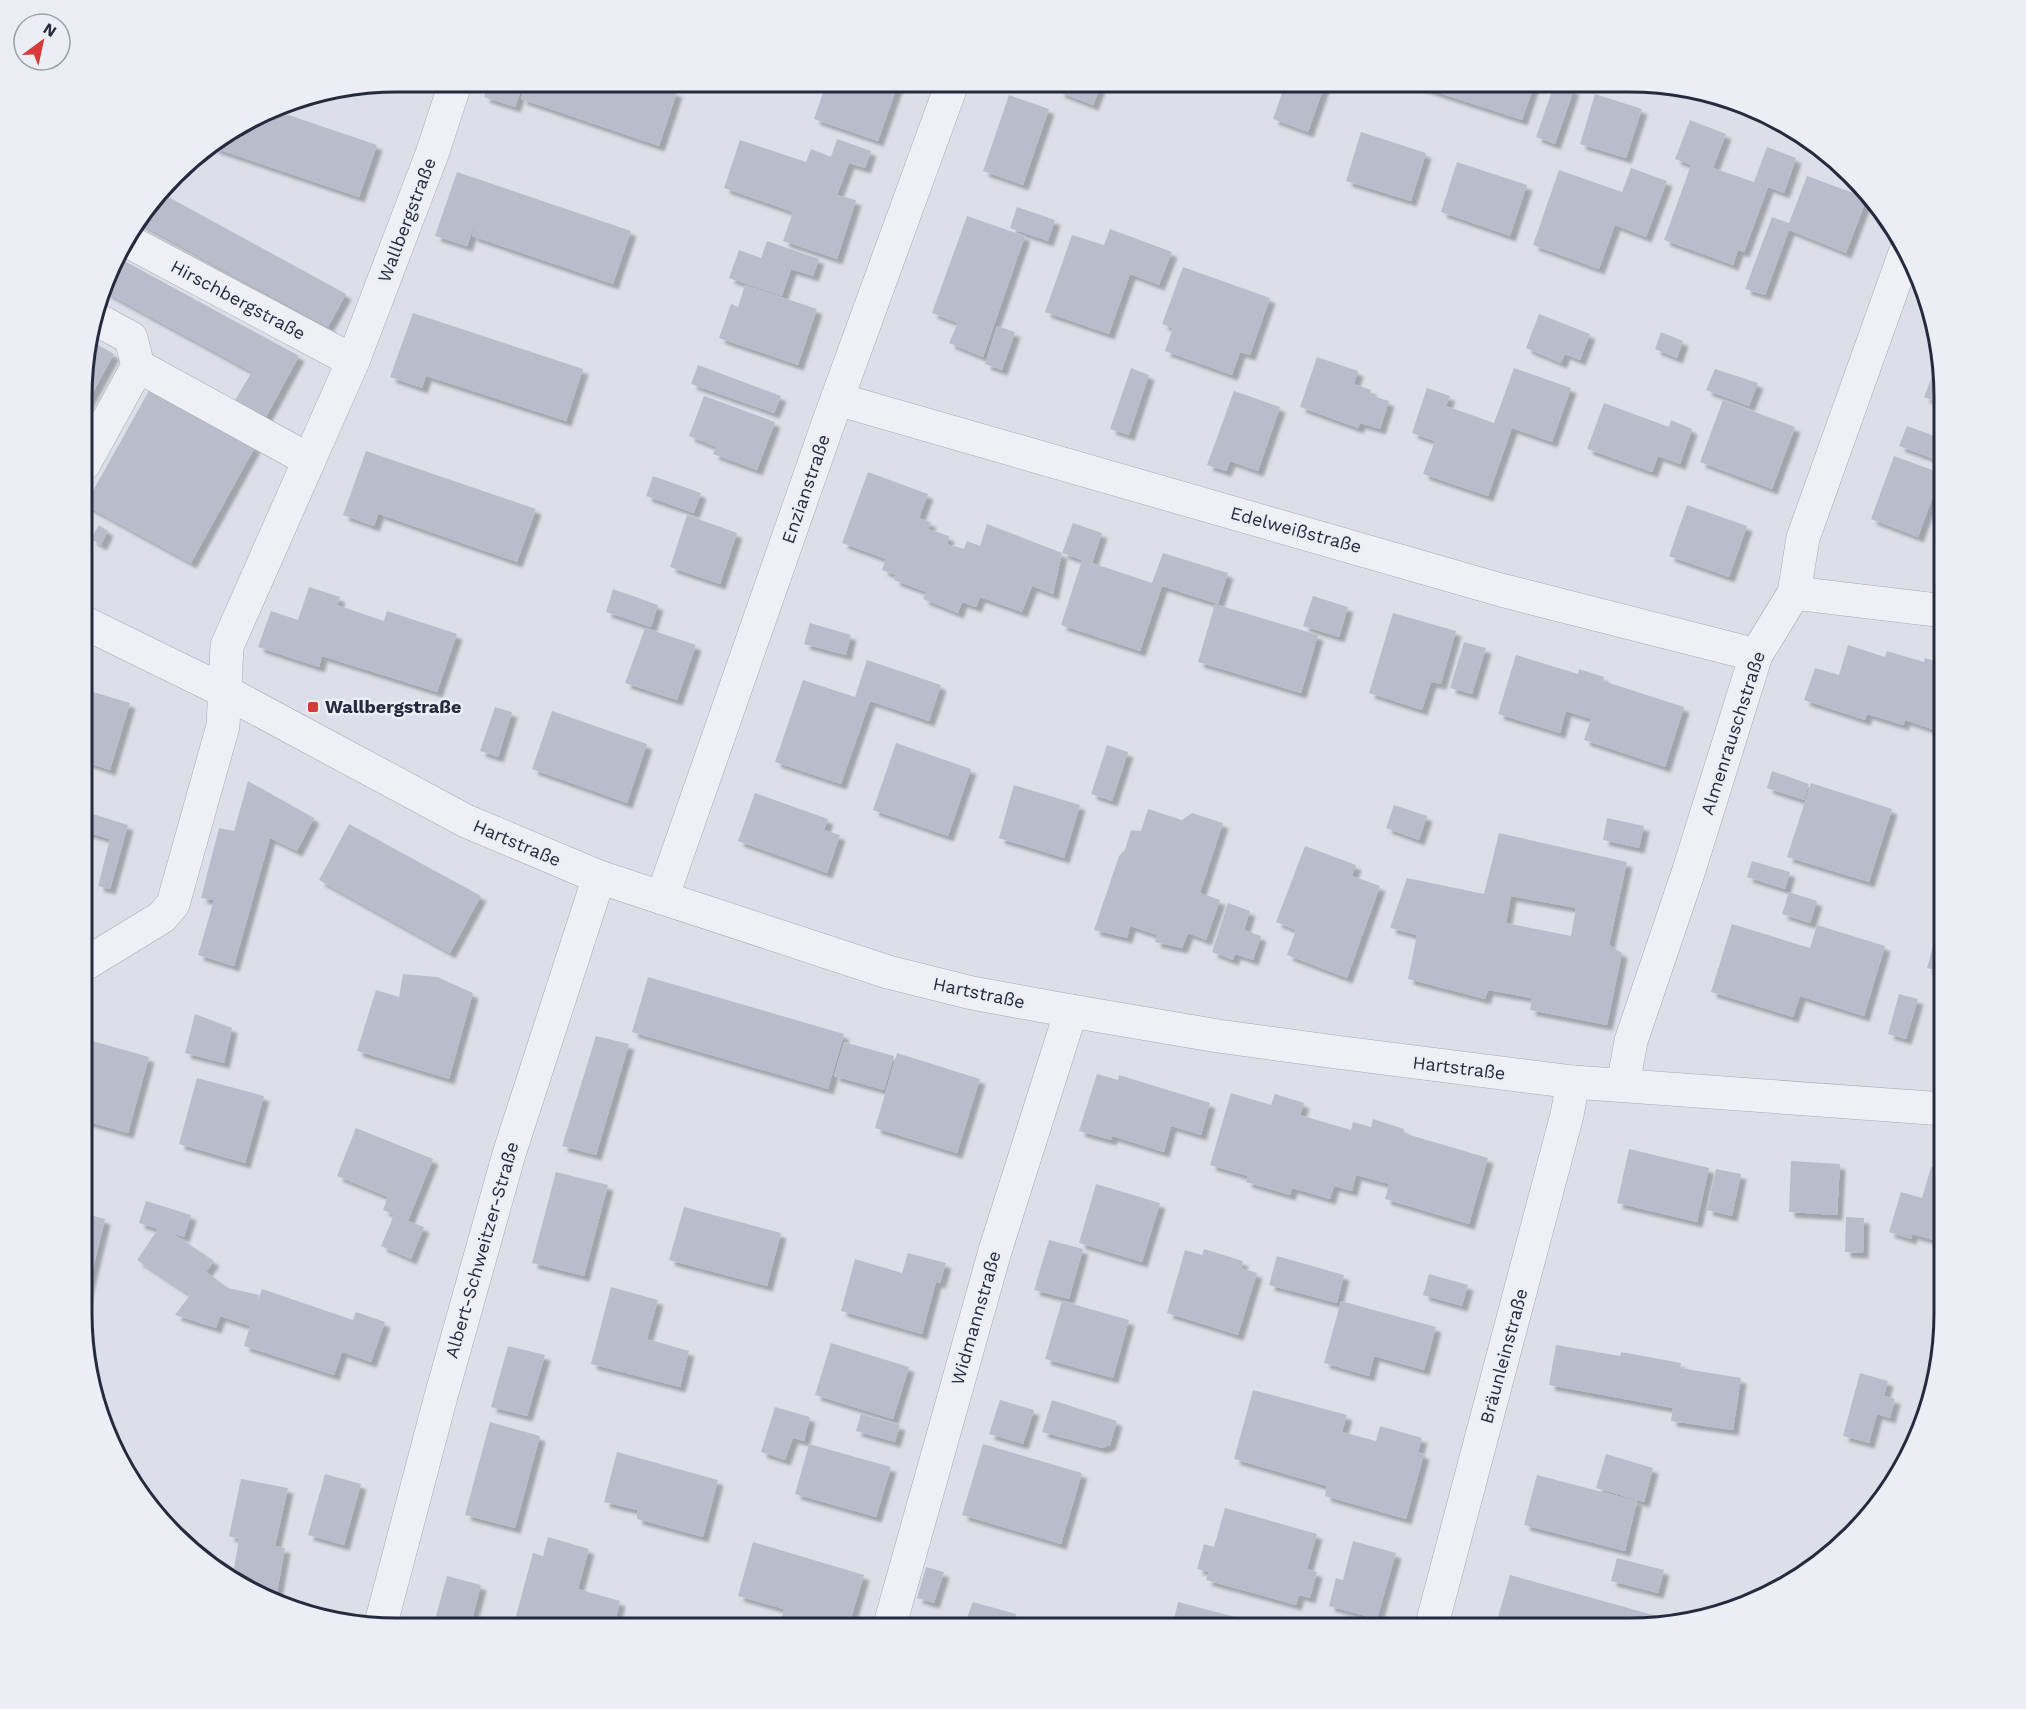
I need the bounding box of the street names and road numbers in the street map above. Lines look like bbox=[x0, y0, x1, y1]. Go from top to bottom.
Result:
street label: Wallbergstraße bbox=[373, 155, 440, 285]
street label: Hirschbergstraße bbox=[167, 255, 309, 344]
street label: Enzianstraße bbox=[777, 431, 834, 546]
street label: Edelweißstraße bbox=[1228, 502, 1364, 557]
street label: Almenrauschstraße bbox=[1696, 648, 1769, 817]
street label: Hartstraße bbox=[470, 815, 564, 870]
street label: Hartstraße bbox=[931, 973, 1027, 1012]
street label: Hartstraße bbox=[1411, 1051, 1507, 1084]
street label: Albert-Schweitzer-Straße bbox=[440, 1139, 523, 1361]
street label: Widmannstraße bbox=[946, 1248, 1005, 1387]
street label: Bräunleinstraße bbox=[1475, 1286, 1532, 1426]

